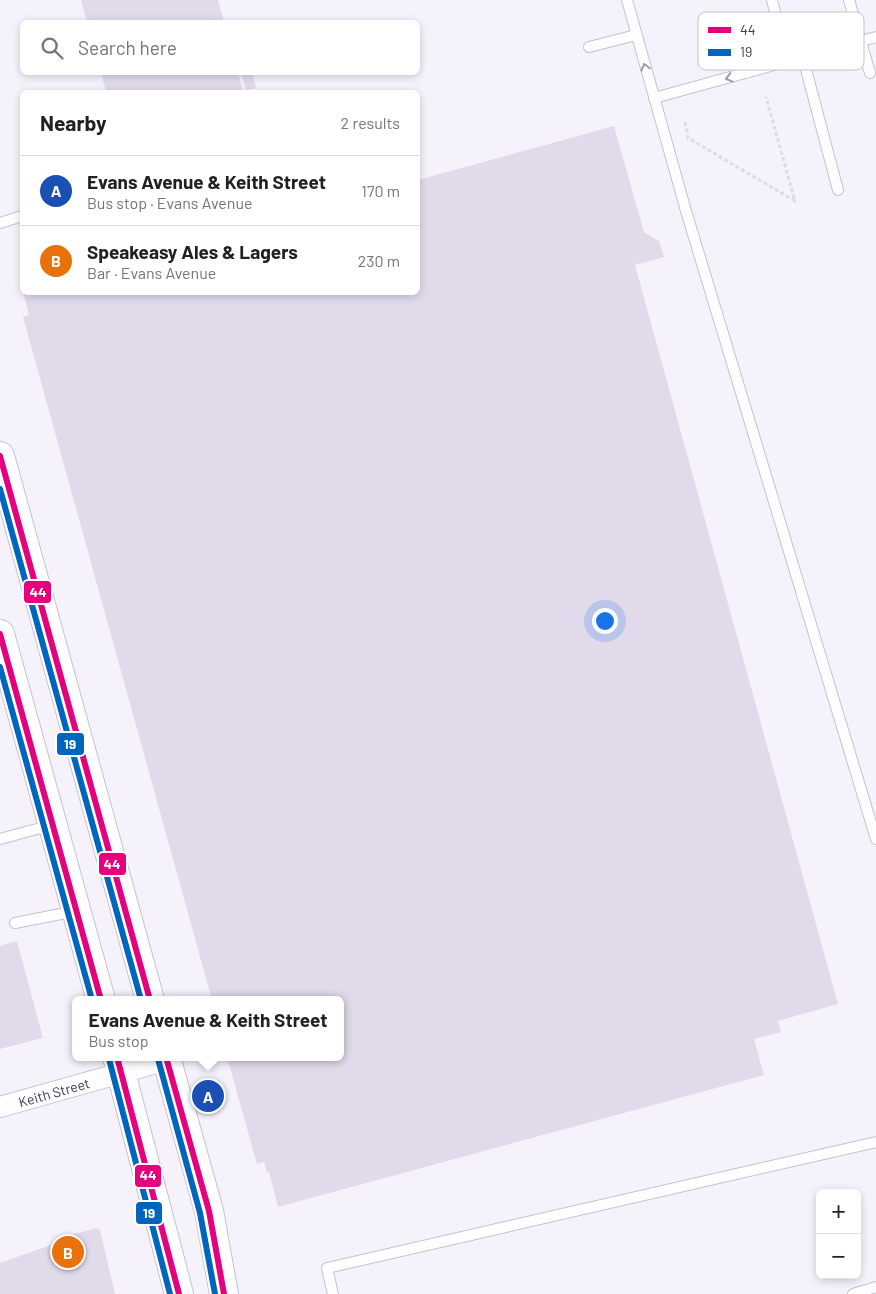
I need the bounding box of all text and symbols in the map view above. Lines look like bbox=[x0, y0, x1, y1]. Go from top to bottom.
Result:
legend bbox=[698, 12, 864, 70]
search box bbox=[20, 20, 420, 75]
text: 44 bbox=[740, 21, 755, 38]
icon: search bbox=[38, 34, 66, 62]
text: Search here bbox=[78, 36, 177, 59]
text: 19 bbox=[740, 43, 752, 60]
one-way arrow bbox=[641, 63, 651, 71]
one-way arrow bbox=[724, 72, 733, 83]
text: Nearby bbox=[40, 110, 106, 135]
text: 2 results bbox=[341, 113, 400, 132]
text: Evans Avenue & Keith Street bbox=[87, 170, 326, 193]
text: A bbox=[51, 181, 61, 200]
text: 170 m bbox=[361, 181, 400, 200]
text: Bus stop · Evans Avenue bbox=[87, 193, 253, 212]
text: Speakeasy Ales & Lagers bbox=[87, 240, 298, 263]
text: B bbox=[51, 251, 61, 270]
text: 230 m bbox=[358, 251, 400, 270]
text: Bar · Evans Avenue bbox=[87, 263, 216, 282]
line badge: 44 bbox=[23, 580, 52, 604]
text: 44 bbox=[30, 583, 46, 600]
your location bbox=[592, 608, 618, 634]
line badge: 19 bbox=[56, 732, 85, 756]
text: 19 bbox=[64, 735, 76, 752]
line badge: 44 bbox=[98, 852, 127, 876]
text: 44 bbox=[104, 855, 120, 872]
popup bbox=[72, 996, 344, 1061]
text: Evans Avenue & Keith Street bbox=[89, 1008, 327, 1031]
text: Bus stop bbox=[89, 1031, 149, 1050]
street label: Keith Street bbox=[16, 1074, 91, 1110]
pin: A bbox=[192, 1077, 224, 1115]
line badge: 44 bbox=[134, 1164, 162, 1188]
text: 44 bbox=[140, 1166, 156, 1183]
map controls bbox=[816, 1189, 861, 1279]
button: + bbox=[816, 1189, 861, 1234]
line badge: 19 bbox=[135, 1201, 163, 1225]
text: 19 bbox=[143, 1204, 155, 1221]
pin: B bbox=[52, 1233, 84, 1271]
button: − bbox=[816, 1234, 861, 1279]

